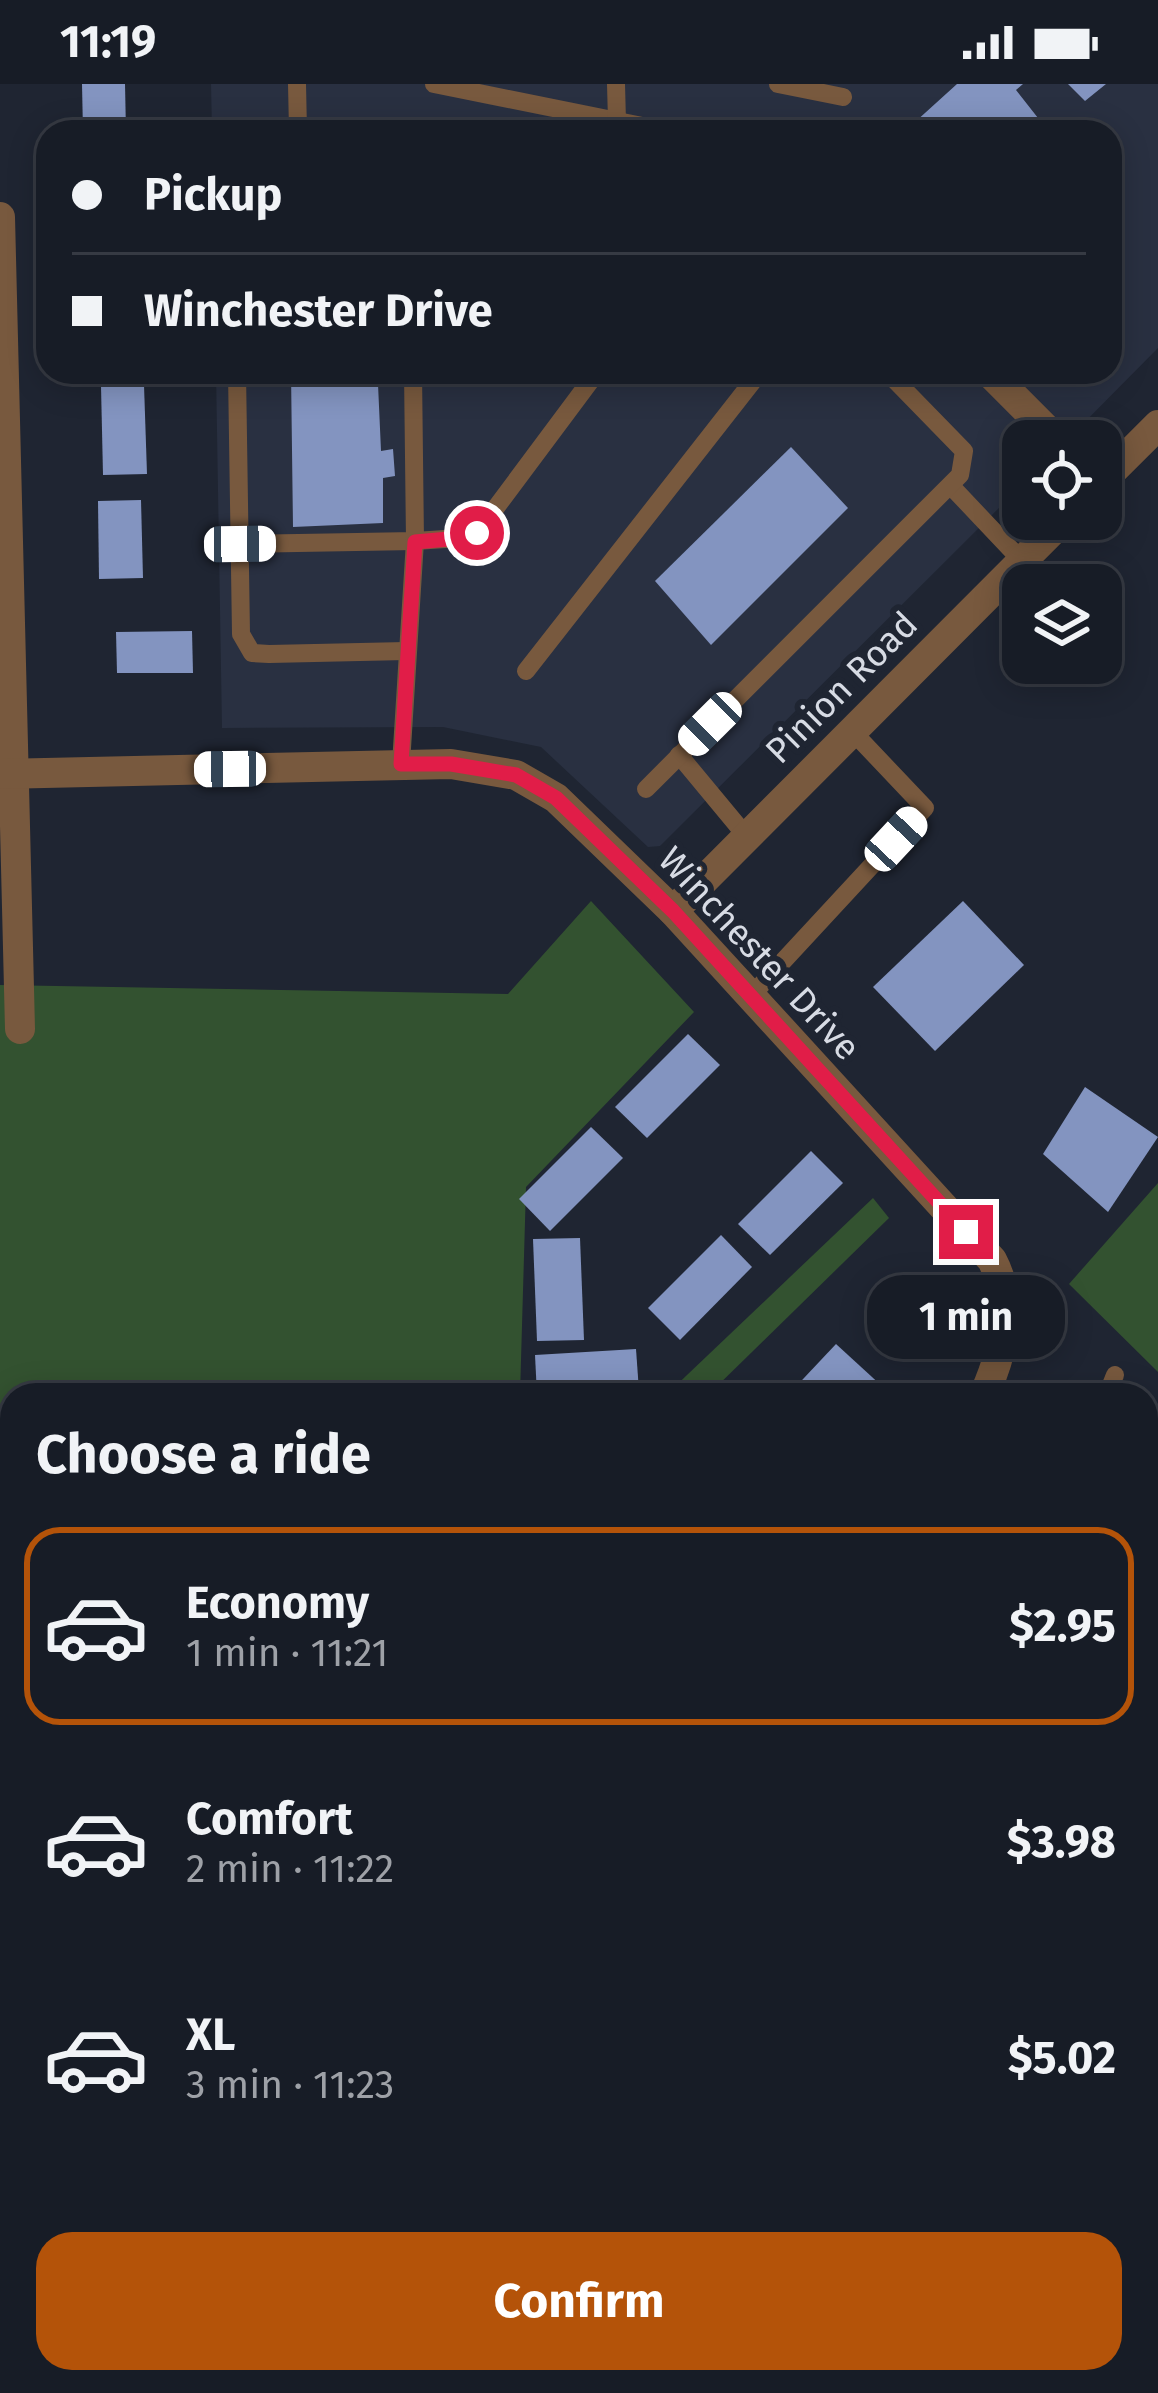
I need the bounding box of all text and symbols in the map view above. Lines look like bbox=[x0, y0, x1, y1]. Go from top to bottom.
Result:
text: 11:19 bbox=[60, 15, 156, 69]
text: Pickup bbox=[144, 168, 282, 222]
text: Winchester Drive bbox=[144, 284, 493, 338]
map controls bbox=[1002, 420, 1122, 684]
button: locate bbox=[1002, 420, 1122, 540]
route start bbox=[450, 506, 504, 560]
car bbox=[204, 525, 276, 563]
button: layers bbox=[1002, 564, 1122, 684]
street label: Pinion Road bbox=[757, 603, 927, 773]
car bbox=[672, 686, 748, 762]
car bbox=[194, 750, 266, 788]
car bbox=[858, 800, 934, 878]
street label: Winchester Drive bbox=[649, 838, 869, 1069]
route end bbox=[939, 1205, 993, 1259]
callout: 1 min bbox=[867, 1274, 1065, 1358]
text: 1 min bbox=[919, 1294, 1013, 1340]
text: Choose a ride bbox=[36, 1423, 371, 1487]
icon: car bbox=[42, 1572, 150, 1680]
text: Economy bbox=[186, 1576, 369, 1630]
text: $2.95 bbox=[1009, 1599, 1116, 1653]
text: 1 min · 11:21 bbox=[186, 1630, 388, 1676]
icon: car bbox=[42, 1788, 150, 1896]
text: Comfort bbox=[186, 1792, 353, 1846]
text: $3.98 bbox=[1007, 1815, 1116, 1869]
text: 2 min · 11:22 bbox=[186, 1846, 394, 1892]
icon: car bbox=[42, 2004, 150, 2112]
text: XL bbox=[186, 2008, 235, 2062]
text: $5.02 bbox=[1008, 2031, 1116, 2085]
text: 3 min · 11:23 bbox=[186, 2062, 394, 2108]
button: Confirm bbox=[36, 2232, 1122, 2370]

